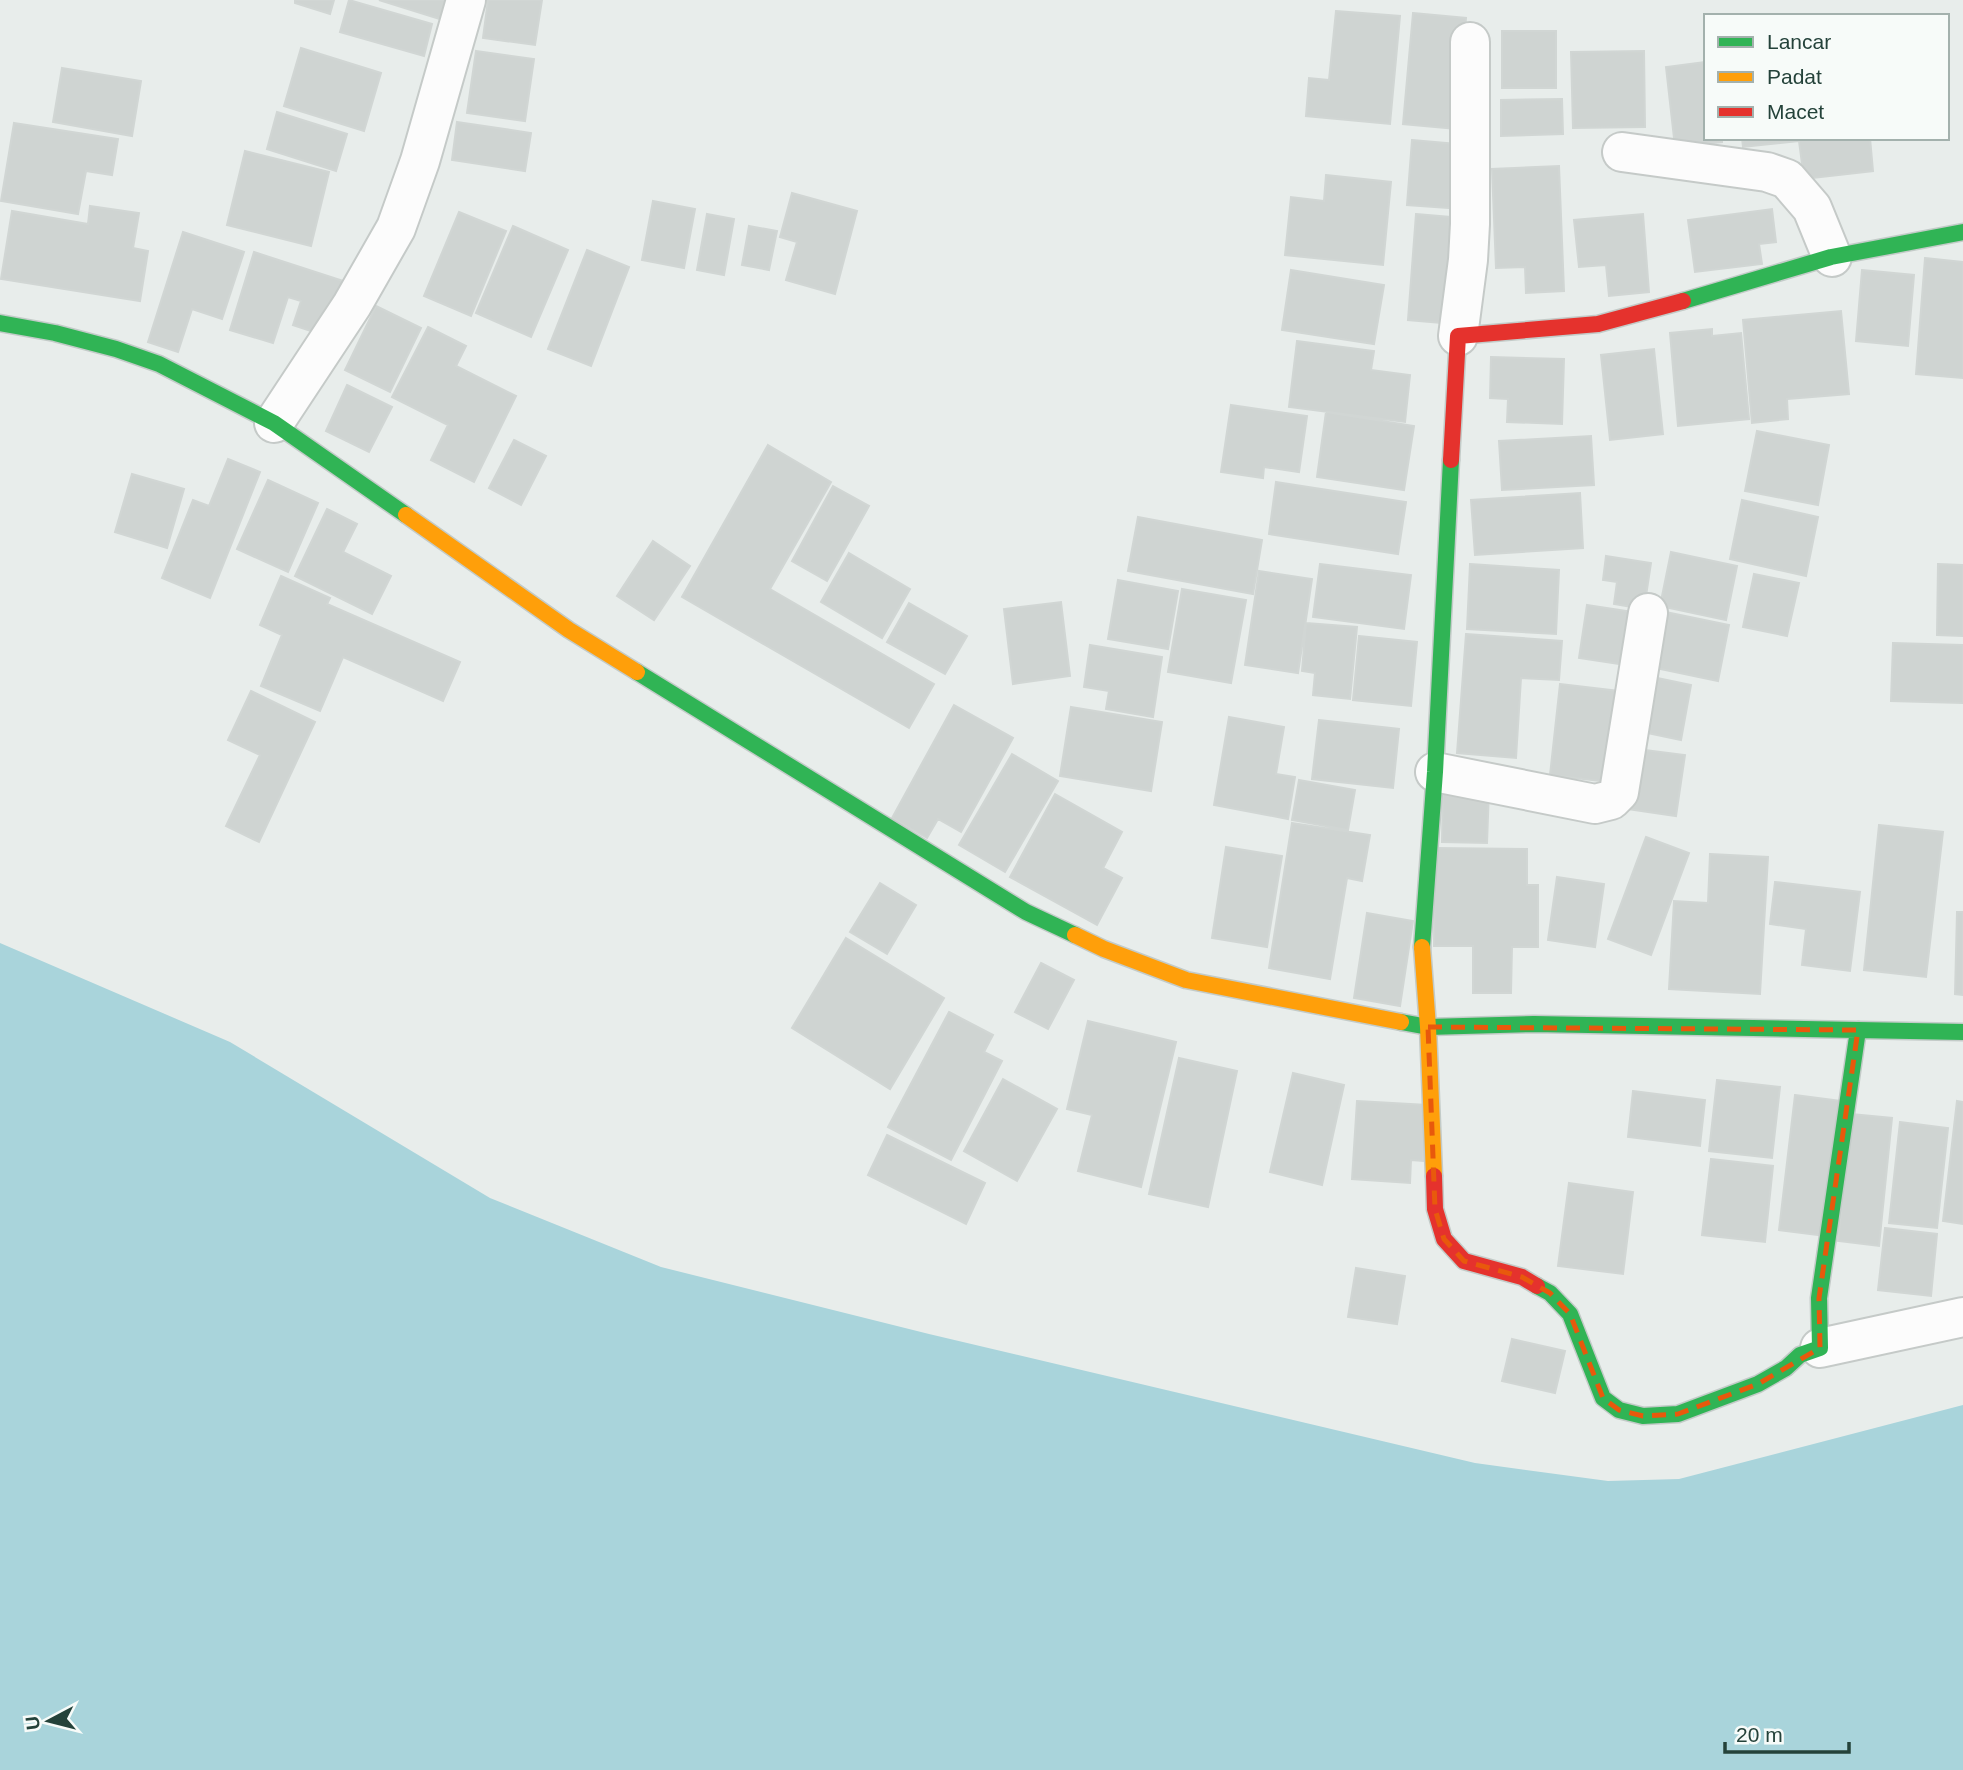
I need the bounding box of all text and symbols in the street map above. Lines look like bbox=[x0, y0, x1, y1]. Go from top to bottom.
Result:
legend bbox=[1704, 14, 1949, 140]
text: Lancar bbox=[1767, 30, 1831, 53]
text: Padat bbox=[1767, 65, 1822, 88]
text: Macet bbox=[1767, 100, 1824, 123]
north arrow bbox=[14, 1686, 84, 1756]
scale bar bbox=[1725, 1710, 1849, 1754]
text: U bbox=[21, 1715, 44, 1731]
text: 20 m bbox=[1736, 1723, 1783, 1746]

